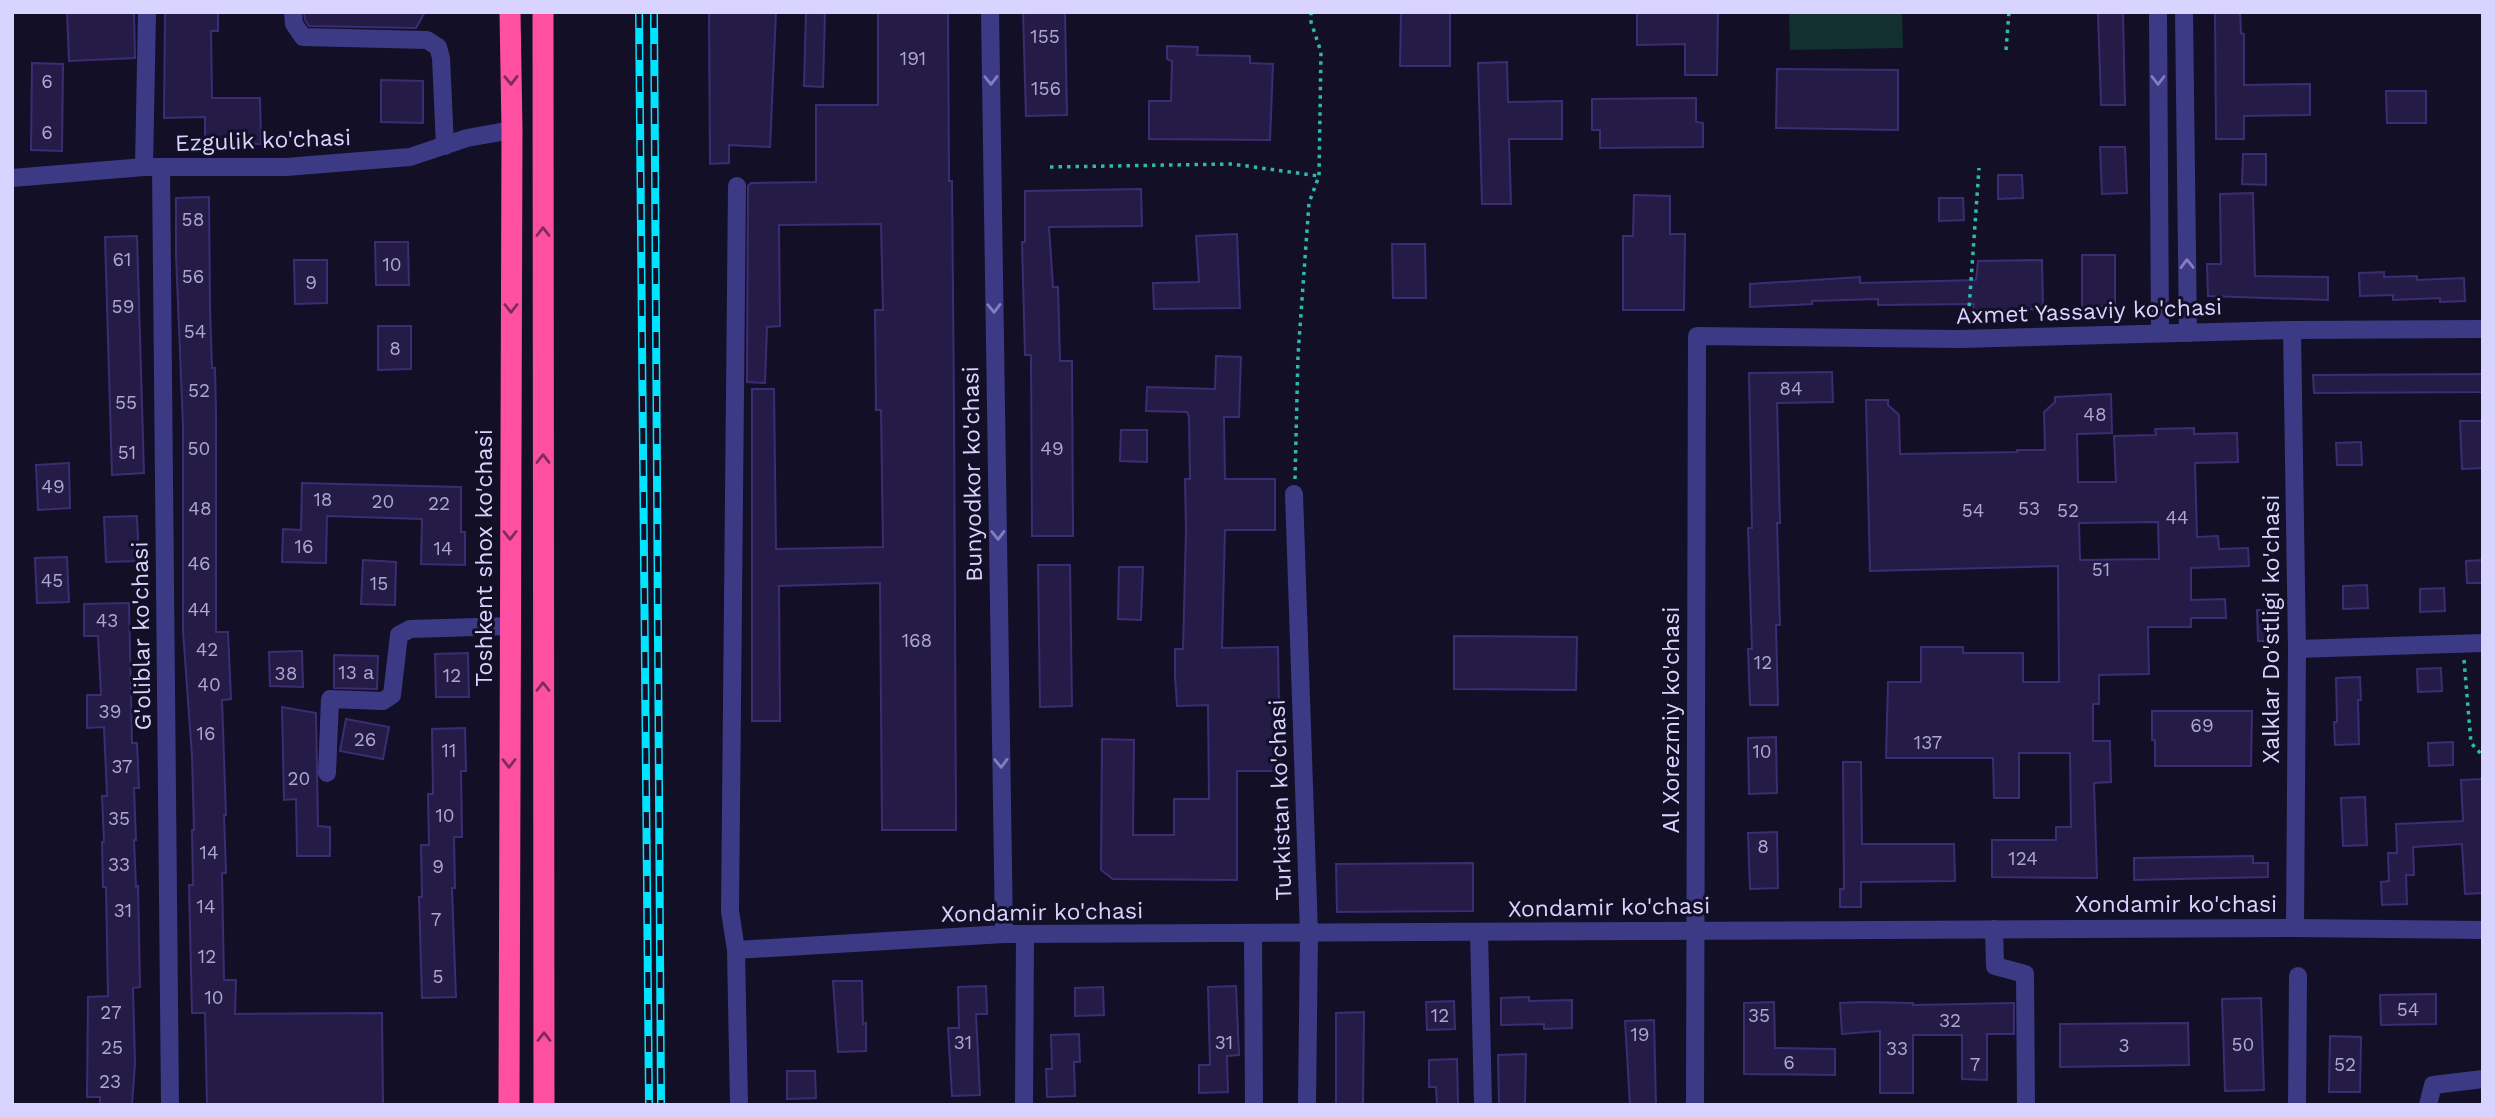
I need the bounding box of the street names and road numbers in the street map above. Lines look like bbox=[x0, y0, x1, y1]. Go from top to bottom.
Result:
street label: Ezgulik ko'chasi bbox=[174, 124, 352, 157]
street label: Axmet Yassaviy ko'chasi bbox=[1955, 293, 2223, 330]
street label: Bunyodkor ko'chasi bbox=[957, 366, 988, 582]
street label: Toshkent shox ko'chasi bbox=[471, 429, 498, 687]
street label: Xalklar Do'stligi ko'chasi bbox=[2258, 495, 2285, 763]
street label: G'oliblar ko'chasi bbox=[126, 541, 157, 731]
street label: Al Xorezmiy ko'chasi bbox=[1658, 607, 1685, 833]
street label: Turkistan ko'chasi bbox=[1263, 699, 1298, 901]
street label: Xondamir ko'chasi bbox=[2075, 891, 2277, 918]
street label: Xondamir ko'chasi bbox=[1508, 892, 1710, 923]
street label: Xondamir ko'chasi bbox=[941, 897, 1143, 928]

